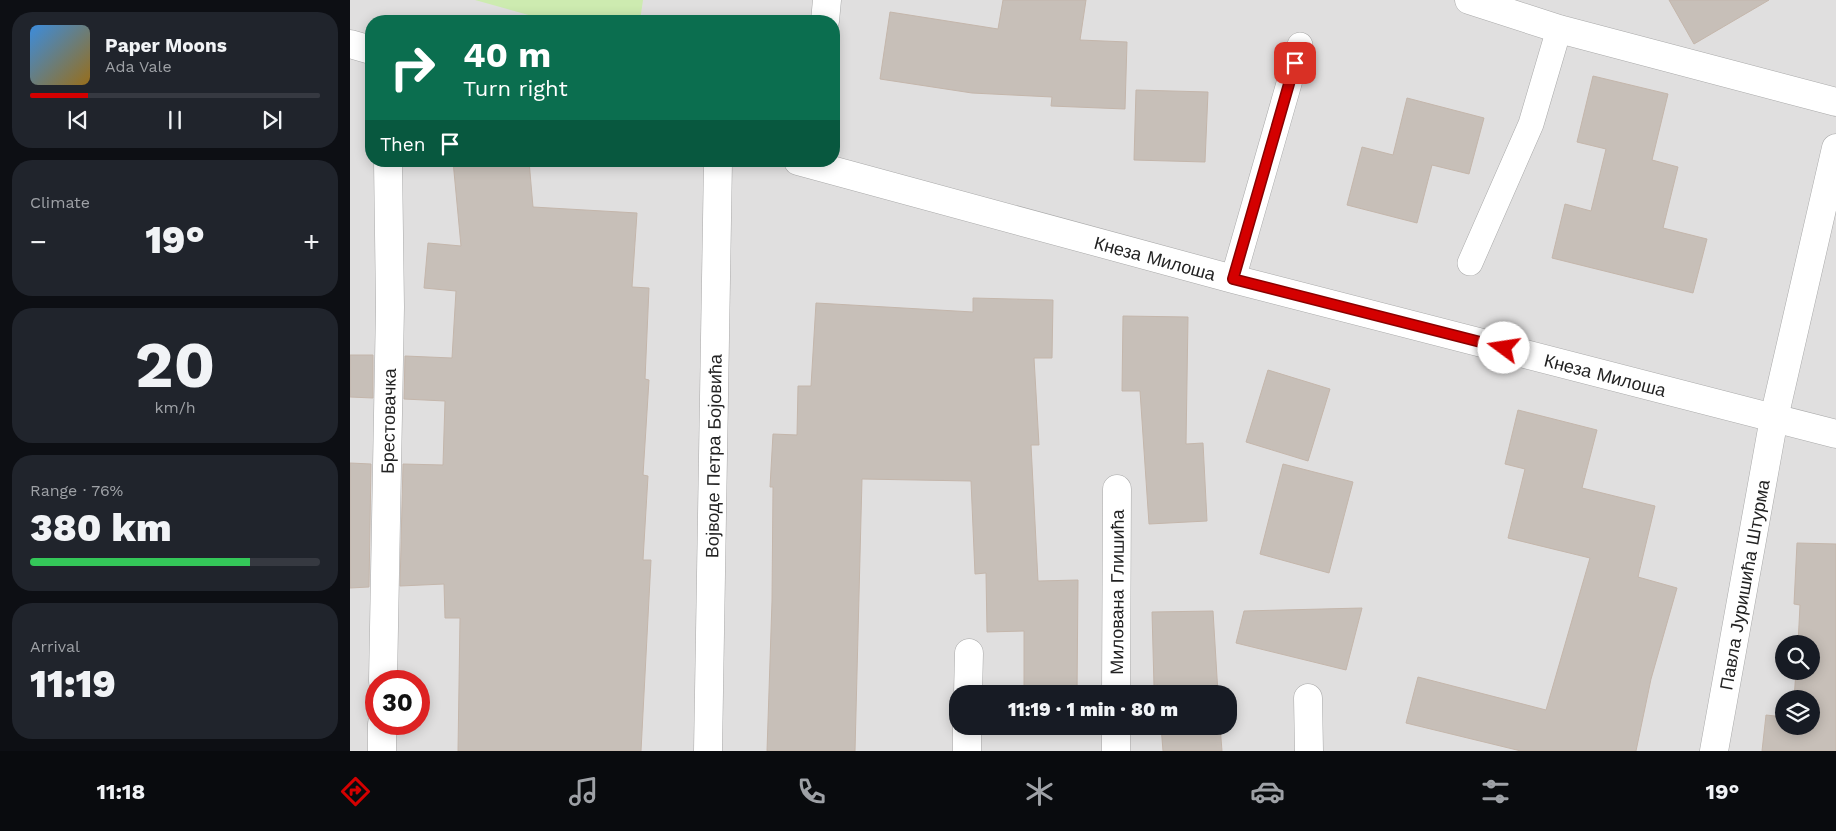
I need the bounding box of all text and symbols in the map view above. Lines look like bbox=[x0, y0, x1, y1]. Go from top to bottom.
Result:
text: Paper Moons bbox=[105, 34, 227, 57]
text: 40 m bbox=[463, 34, 551, 76]
icon: right bbox=[380, 35, 445, 100]
pin bbox=[1274, 42, 1316, 84]
icon: arrive bbox=[1281, 49, 1309, 77]
text: Ada Vale bbox=[105, 57, 172, 76]
text: Turn right bbox=[463, 76, 568, 101]
icon: previous bbox=[64, 106, 92, 134]
icon: pause bbox=[161, 106, 189, 134]
icon: next bbox=[258, 106, 286, 134]
icon: arrive bbox=[436, 130, 464, 158]
text: Then bbox=[380, 133, 426, 156]
text: Climate bbox=[30, 193, 90, 212]
text: 19° bbox=[145, 218, 205, 262]
text: − bbox=[30, 225, 47, 258]
text: + bbox=[303, 225, 320, 258]
street label: Кнеза Милоша bbox=[1092, 231, 1219, 285]
position arrow bbox=[1477, 321, 1529, 373]
text: 20 bbox=[135, 327, 215, 403]
street label: Кнеза Милоша bbox=[1542, 349, 1669, 401]
street label: Војводе Петра Бојовића bbox=[701, 353, 725, 558]
street label: Брестовачка bbox=[376, 367, 399, 474]
text: km/h bbox=[154, 398, 196, 417]
street label: Павла Јуришића Штурма bbox=[1715, 477, 1773, 692]
text: Range · 76% bbox=[30, 481, 123, 500]
text: 380 km bbox=[30, 506, 172, 550]
street label: Милована Глишића bbox=[1106, 508, 1127, 675]
map controls bbox=[1775, 635, 1820, 735]
button: search bbox=[1775, 635, 1820, 680]
text: Arrival bbox=[30, 637, 80, 656]
text: 11:19 bbox=[30, 662, 116, 706]
speed limit sign: 30 bbox=[365, 670, 430, 735]
button: layers bbox=[1775, 690, 1820, 735]
text: 11:19 · 1 min · 80 m bbox=[1008, 698, 1178, 721]
icon: directions bbox=[338, 774, 373, 809]
icon: music bbox=[566, 774, 601, 809]
icon: phone bbox=[794, 774, 829, 809]
icon: climate bbox=[1022, 774, 1057, 809]
icon: car bbox=[1250, 774, 1285, 809]
icon: filters bbox=[1478, 774, 1513, 809]
text: 11:18 bbox=[96, 779, 145, 804]
text: 19° bbox=[1706, 779, 1740, 804]

